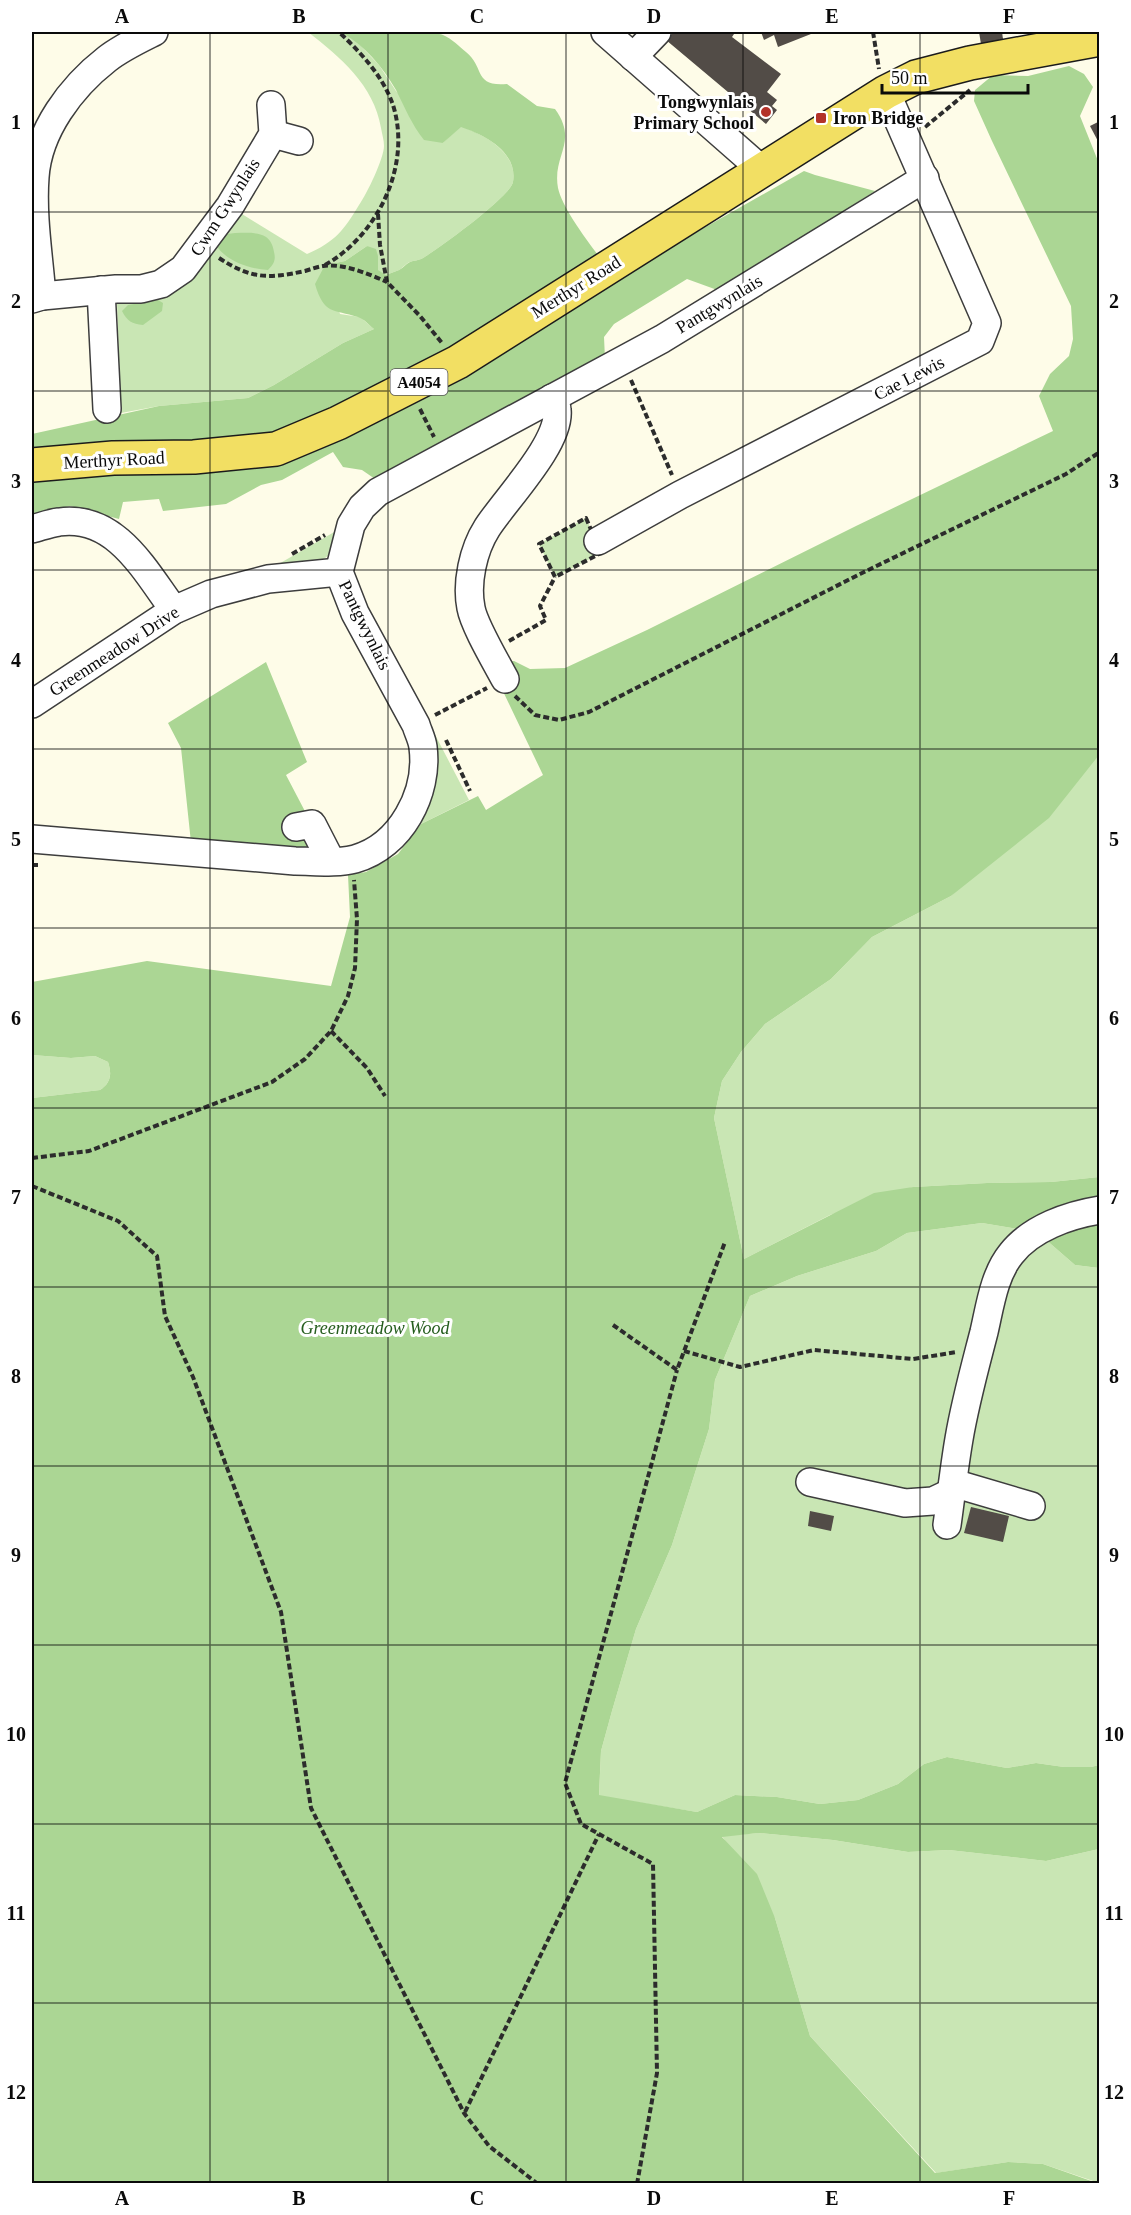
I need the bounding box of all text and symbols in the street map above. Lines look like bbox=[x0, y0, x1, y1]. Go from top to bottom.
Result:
text: A bbox=[115, 5, 130, 27]
text: B bbox=[292, 5, 306, 27]
text: C bbox=[470, 5, 484, 27]
text: D bbox=[647, 5, 661, 27]
text: E bbox=[825, 5, 839, 27]
text: F bbox=[1003, 5, 1015, 27]
scale bar bbox=[882, 57, 1028, 95]
text: 50 m bbox=[891, 68, 928, 88]
place label: Tongwynlais Primary School bbox=[634, 92, 754, 133]
marker: Tongwynlais Primary School bbox=[759, 105, 773, 119]
place label: Iron Bridge bbox=[833, 108, 923, 128]
text: 1 bbox=[11, 111, 21, 133]
marker: Iron Bridge bbox=[814, 111, 828, 125]
text: 1 bbox=[1109, 111, 1119, 133]
street label: Cwm Gwynlais bbox=[186, 154, 264, 260]
street label: Merthyr Road bbox=[528, 252, 624, 322]
street label: Pantgwynlais bbox=[672, 270, 766, 338]
text: 2 bbox=[11, 290, 21, 312]
text: 2 bbox=[1109, 290, 1119, 312]
street label: Cae Lewis bbox=[870, 352, 948, 404]
road number: A4054 bbox=[390, 369, 448, 395]
street label: Merthyr Road bbox=[63, 447, 165, 473]
text: 3 bbox=[11, 470, 21, 492]
text: 3 bbox=[1109, 470, 1119, 492]
street label: Pantgwynlais bbox=[335, 577, 395, 673]
street label: Greenmeadow Drive bbox=[45, 602, 183, 700]
text: 4 bbox=[11, 649, 21, 671]
text: 4 bbox=[1109, 649, 1119, 671]
text: 5 bbox=[11, 828, 21, 850]
text: 5 bbox=[1109, 828, 1119, 850]
text: 6 bbox=[11, 1007, 21, 1029]
text: 6 bbox=[1109, 1007, 1119, 1029]
text: 7 bbox=[11, 1186, 21, 1208]
text: 7 bbox=[1109, 1186, 1119, 1208]
park label: Greenmeadow Wood bbox=[300, 1318, 451, 1338]
text: 8 bbox=[11, 1365, 21, 1387]
text: 8 bbox=[1109, 1365, 1119, 1387]
text: 9 bbox=[11, 1544, 21, 1566]
text: 9 bbox=[1109, 1544, 1119, 1566]
text: 10 bbox=[6, 1723, 26, 1745]
text: 10 bbox=[1104, 1723, 1124, 1745]
text: 11 bbox=[7, 1902, 25, 1924]
text: 11 bbox=[1105, 1902, 1123, 1924]
text: 12 bbox=[6, 2081, 26, 2103]
text: 12 bbox=[1104, 2081, 1124, 2103]
text: A bbox=[115, 2187, 130, 2209]
text: B bbox=[292, 2187, 306, 2209]
text: C bbox=[470, 2187, 484, 2209]
text: D bbox=[647, 2187, 661, 2209]
text: E bbox=[825, 2187, 839, 2209]
text: F bbox=[1003, 2187, 1015, 2209]

